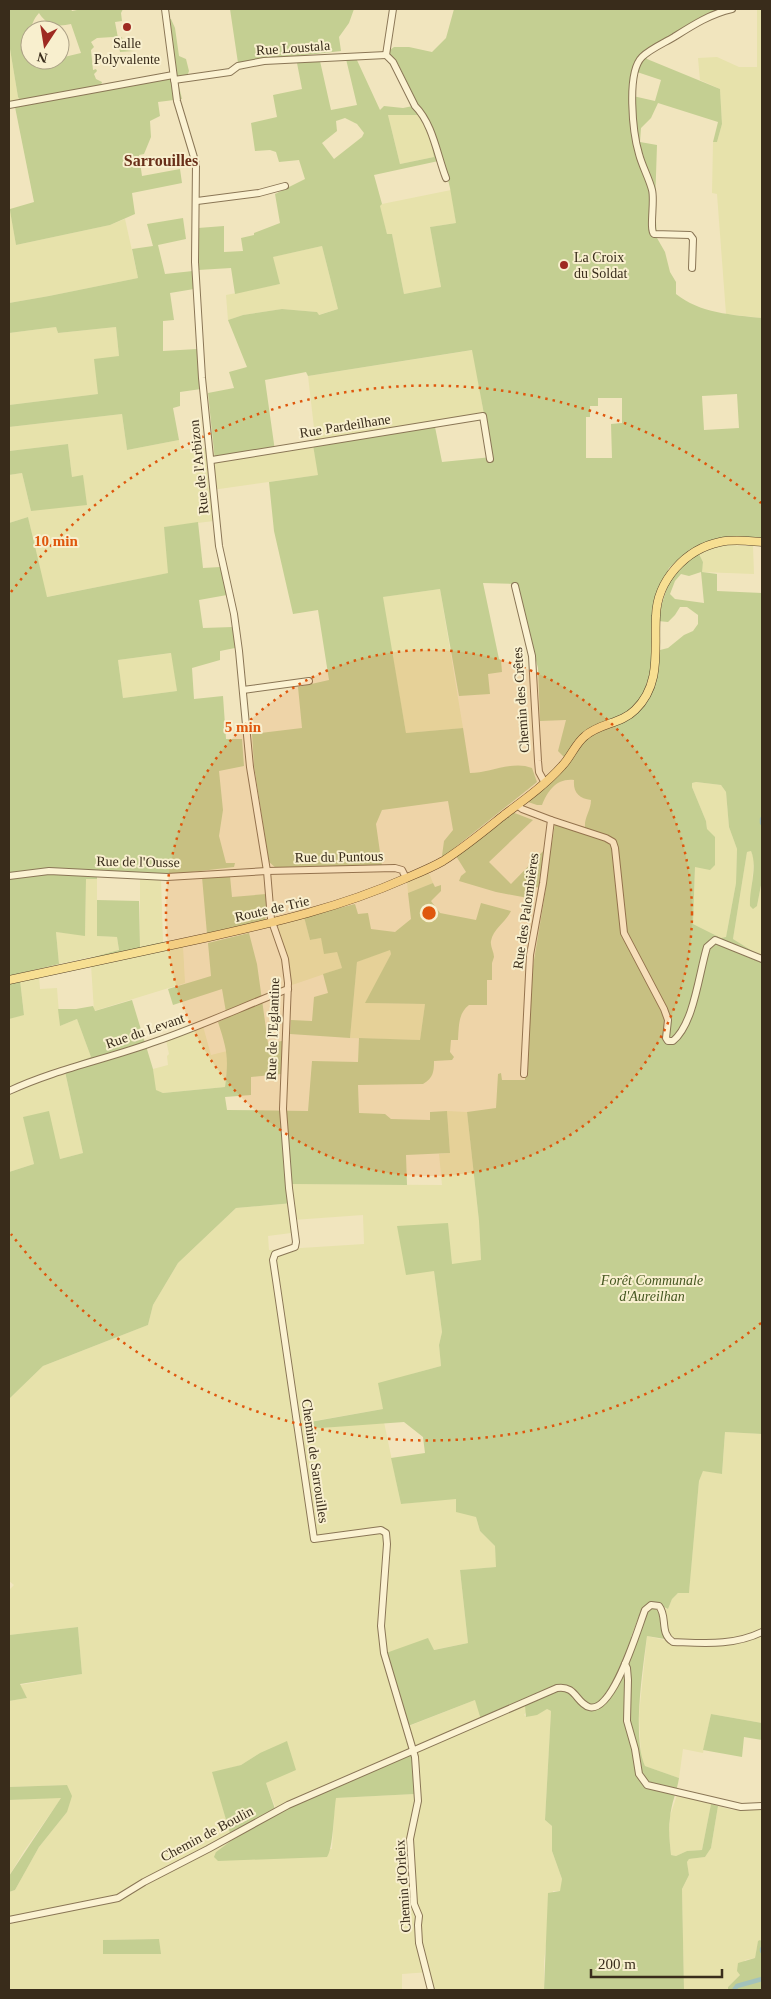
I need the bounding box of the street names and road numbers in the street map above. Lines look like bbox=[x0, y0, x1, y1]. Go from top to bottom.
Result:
street label: Rue Loustala bbox=[255, 38, 331, 58]
street label: Rue Pardeilhane bbox=[298, 411, 392, 441]
street label: Rue de l'Arbizon bbox=[187, 419, 211, 515]
street label: Chemin des Crêtes bbox=[510, 647, 532, 753]
street label: Rue du Puntous bbox=[295, 849, 383, 865]
street label: Rue des Palombières bbox=[510, 852, 542, 970]
street label: Rue de l'Ousse bbox=[96, 854, 180, 870]
street label: Route de Trie bbox=[233, 893, 311, 925]
street label: Rue de l'Eglantine bbox=[264, 977, 282, 1081]
street label: Rue du Levant bbox=[104, 1010, 187, 1052]
street label: Chemin de Sarrouilles bbox=[299, 1398, 331, 1524]
street label: Chemin de Boulin bbox=[158, 1803, 256, 1865]
street label: Chemin d'Orleix bbox=[392, 1839, 414, 1933]

